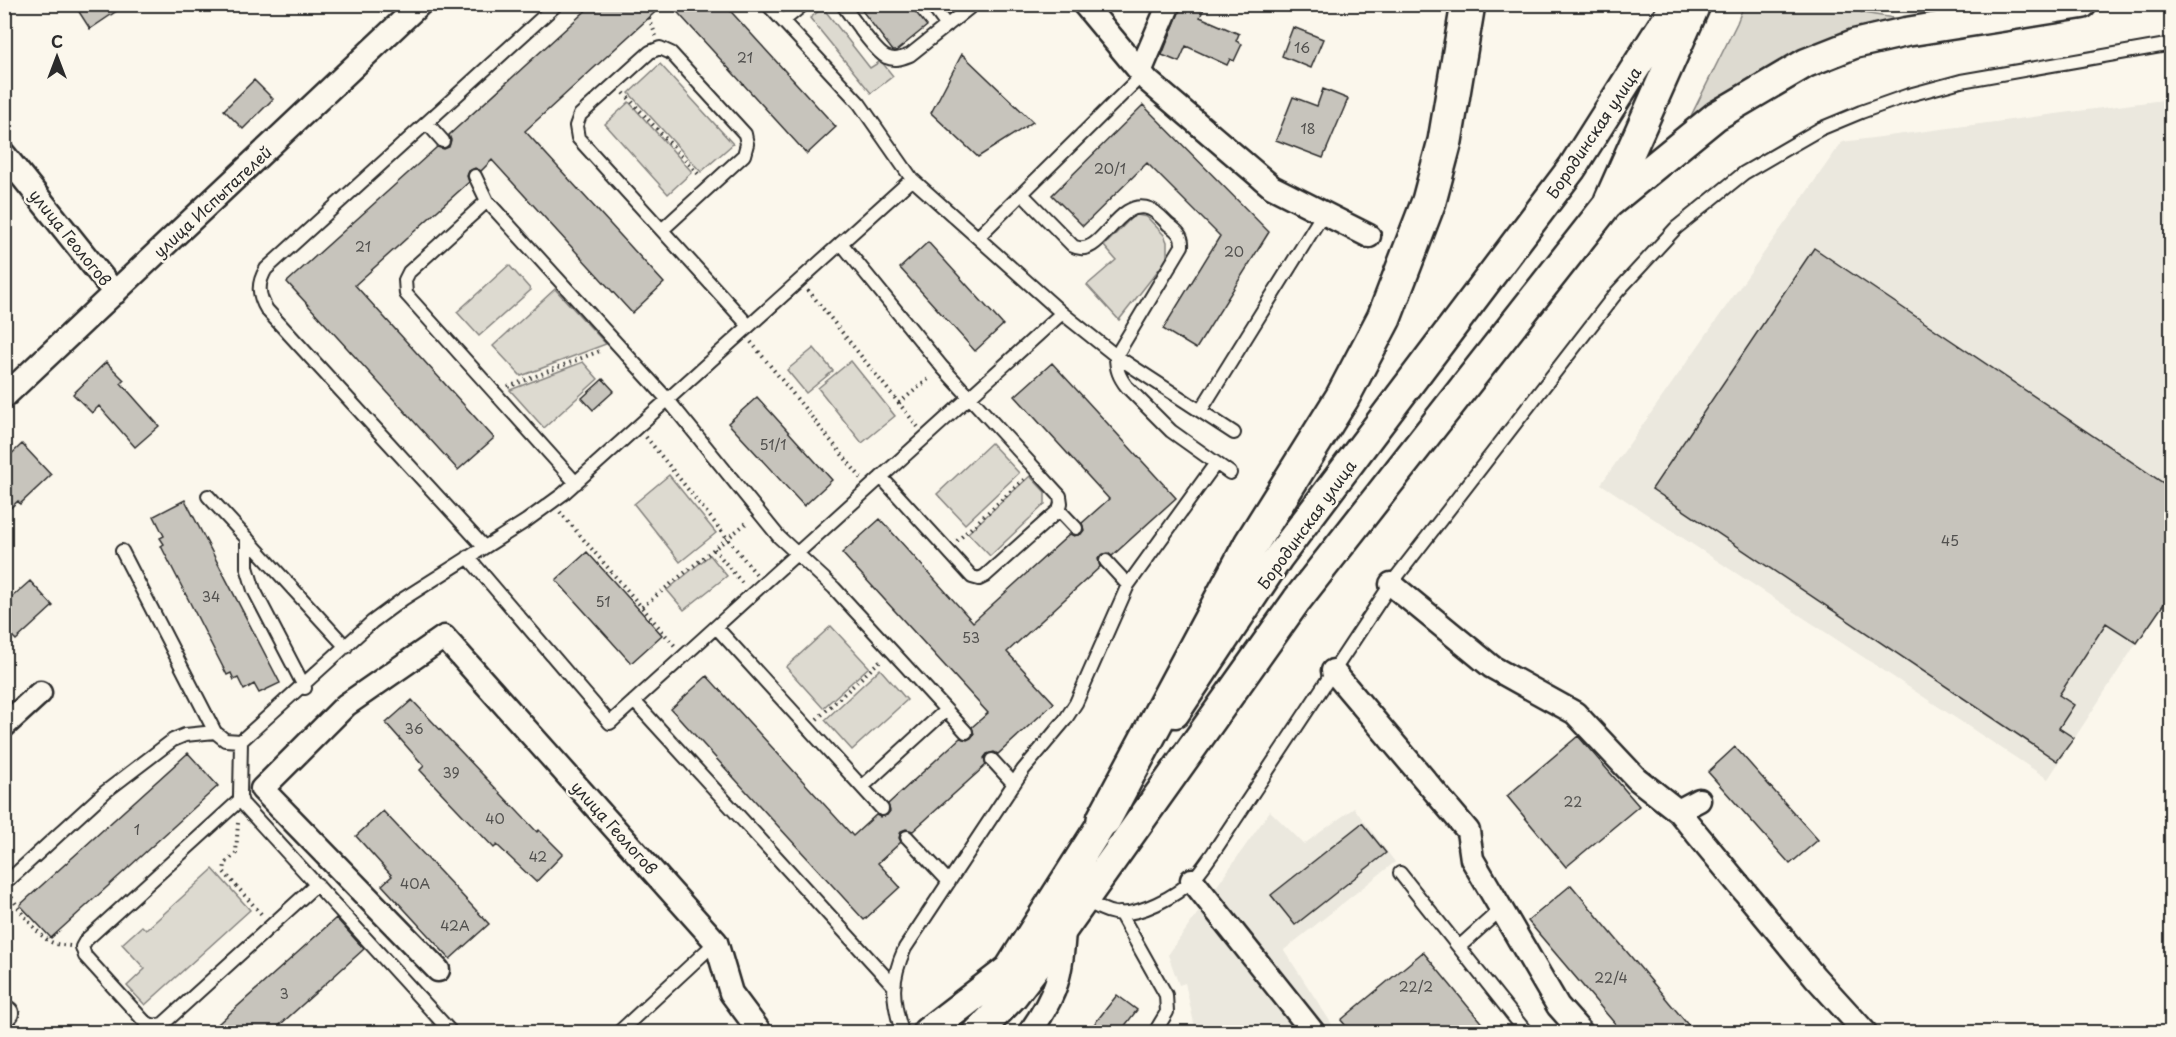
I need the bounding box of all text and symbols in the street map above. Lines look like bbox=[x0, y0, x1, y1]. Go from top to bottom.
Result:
north arrow bbox=[27, 27, 87, 87]
text: С bbox=[51, 29, 63, 53]
house number: 16 bbox=[1294, 37, 1310, 58]
house number: 21 bbox=[737, 47, 753, 68]
street label: Бородинская улица bbox=[1540, 61, 1646, 203]
house number: 18 bbox=[1300, 118, 1316, 139]
street label: улица Испытателей bbox=[147, 140, 277, 262]
house number: 20/1 bbox=[1094, 158, 1126, 179]
street label: улица Геологов bbox=[24, 183, 118, 291]
house number: 21 bbox=[355, 236, 371, 257]
house number: 20 bbox=[1224, 241, 1244, 262]
house number: 51/1 bbox=[760, 434, 787, 455]
street label: Бородинская улица bbox=[1251, 454, 1361, 594]
house number: 45 bbox=[1941, 530, 1959, 551]
house number: 34 bbox=[202, 586, 220, 607]
house number: 51 bbox=[596, 591, 610, 612]
house number: 53 bbox=[962, 627, 980, 648]
house number: 36 bbox=[404, 718, 424, 739]
house number: 39 bbox=[442, 762, 460, 783]
street label: улица Геологов bbox=[566, 775, 664, 879]
house number: 22 bbox=[1564, 791, 1582, 812]
house number: 40 bbox=[485, 808, 505, 829]
house number: 1 bbox=[134, 819, 140, 840]
house number: 42 bbox=[529, 846, 547, 867]
house number: 40А bbox=[400, 873, 430, 894]
house number: 42А bbox=[440, 915, 470, 936]
house number: 22/4 bbox=[1594, 967, 1628, 988]
house number: 22/2 bbox=[1399, 976, 1433, 997]
house number: 3 bbox=[279, 983, 289, 1004]

